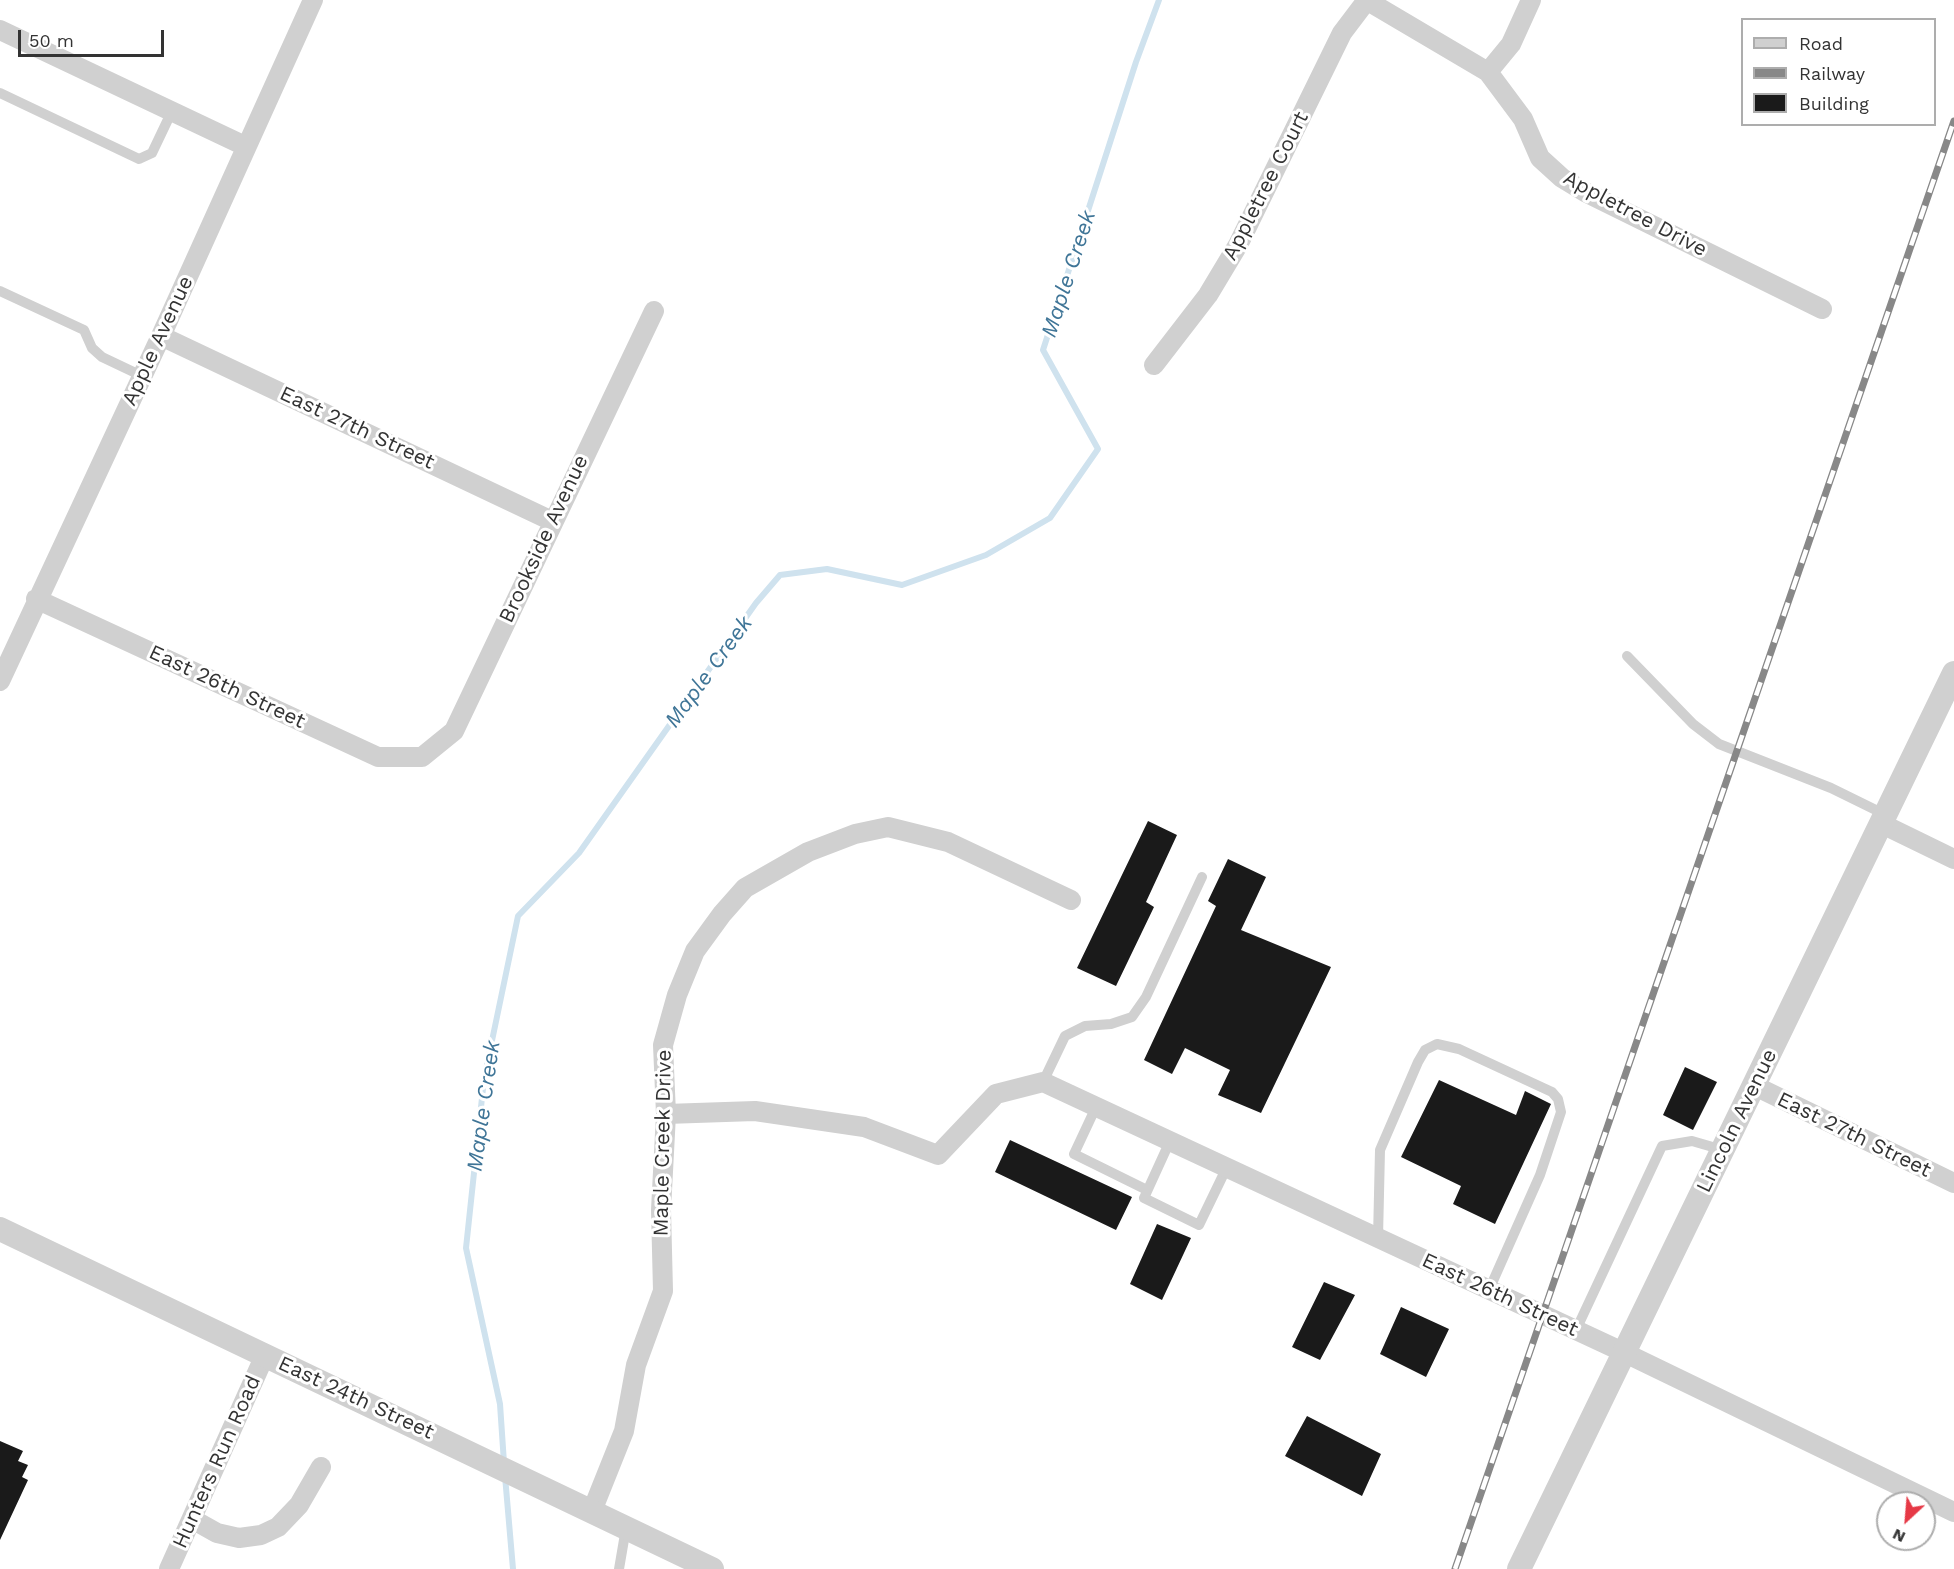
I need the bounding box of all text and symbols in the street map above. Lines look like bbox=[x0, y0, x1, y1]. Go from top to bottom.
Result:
scale bar bbox=[21, 18, 166, 56]
legend bbox=[1741, 18, 1936, 126]
text: 50 m bbox=[29, 30, 74, 51]
text: Road bbox=[1799, 33, 1843, 54]
text: Railway bbox=[1799, 63, 1865, 84]
text: Building bbox=[1799, 93, 1869, 114]
street label: Appletree Court bbox=[1218, 107, 1314, 265]
street label: Appletree Drive bbox=[1559, 166, 1711, 262]
water label: Maple Creek bbox=[1036, 207, 1102, 341]
street label: Apple Avenue bbox=[117, 272, 199, 410]
street label: East 27th Street bbox=[276, 381, 438, 475]
street label: Brookside Avenue bbox=[494, 451, 594, 627]
water label: Maple Creek bbox=[660, 611, 758, 733]
street label: East 26th Street bbox=[145, 640, 309, 734]
water label: Maple Creek bbox=[462, 1039, 506, 1173]
street label: Lincoln Avenue bbox=[1691, 1045, 1783, 1197]
street label: Maple Creek Drive bbox=[649, 1049, 677, 1237]
street label: East 27th Street bbox=[1773, 1087, 1935, 1183]
street label: East 26th Street bbox=[1418, 1248, 1582, 1342]
street label: East 24th Street bbox=[274, 1351, 438, 1445]
street label: Hunters Run Road bbox=[168, 1372, 266, 1552]
north arrow bbox=[1876, 1491, 1936, 1551]
text: N bbox=[1889, 1525, 1908, 1547]

